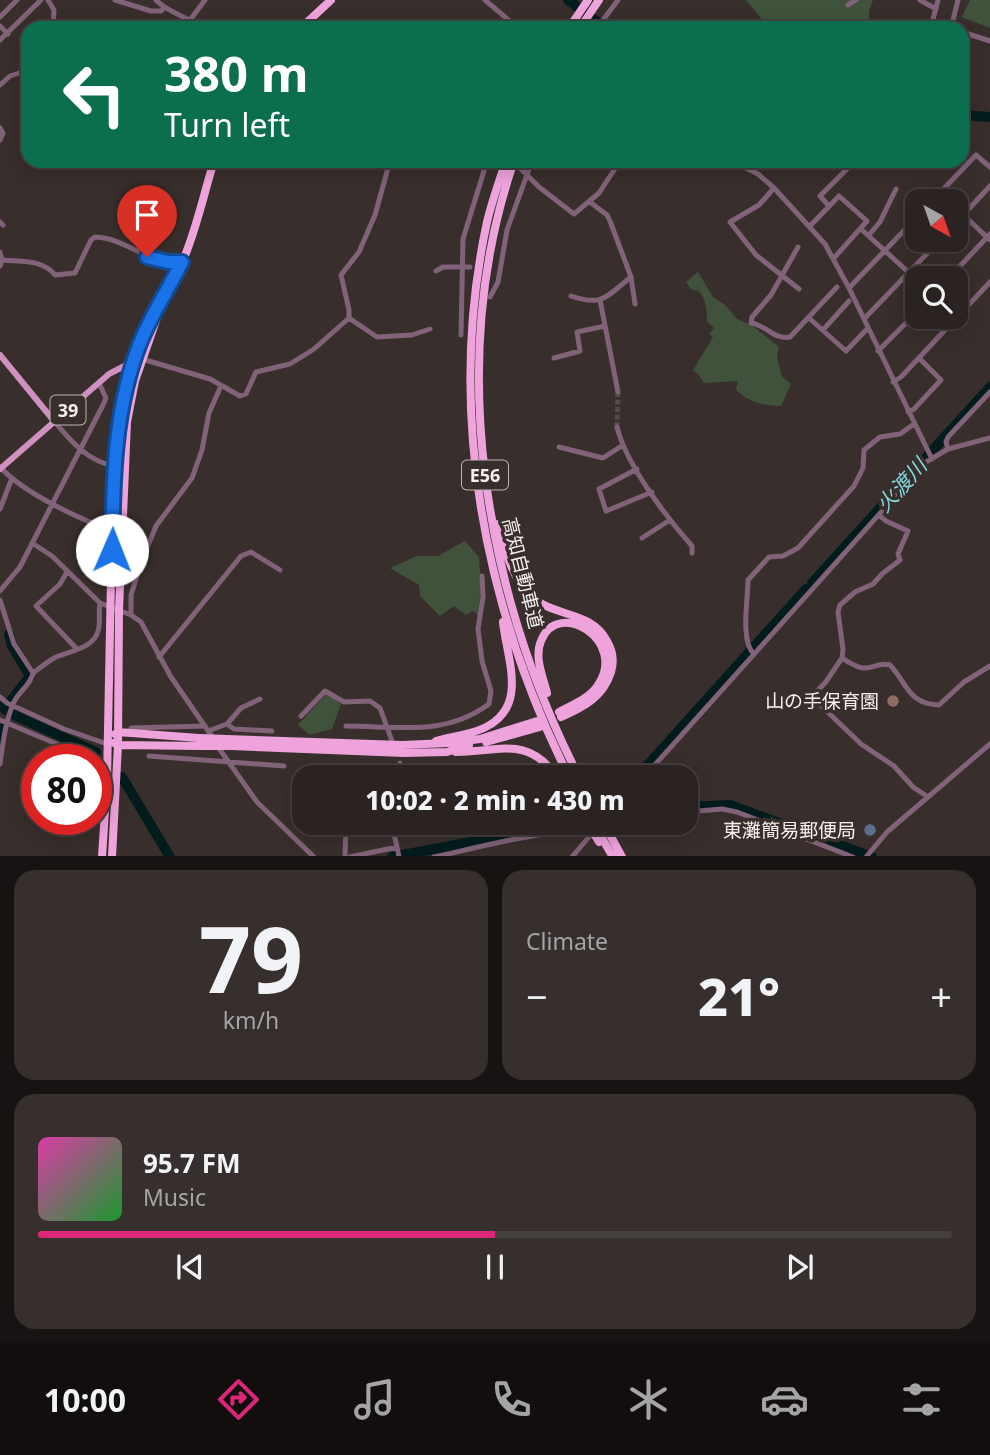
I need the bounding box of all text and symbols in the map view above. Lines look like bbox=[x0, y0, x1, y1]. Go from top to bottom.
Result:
text: 380 m bbox=[164, 40, 309, 106]
icon: left bbox=[49, 49, 140, 140]
text: Turn left bbox=[164, 103, 290, 146]
pin bbox=[117, 185, 177, 257]
north arrow bbox=[905, 189, 968, 252]
map controls bbox=[905, 189, 968, 329]
icon: arrive bbox=[128, 196, 166, 234]
button: search bbox=[905, 266, 968, 329]
road number: 39 bbox=[50, 396, 86, 424]
water label: 火渡川 bbox=[870, 451, 934, 518]
road number: E56 bbox=[462, 461, 508, 490]
position arrow bbox=[75, 513, 149, 587]
street label: 高知自動車道 bbox=[497, 515, 549, 631]
place label: 山の手保育園 bbox=[765, 688, 879, 714]
marker: 山の手保育園 bbox=[885, 693, 901, 709]
speed limit sign: 80 bbox=[21, 744, 112, 835]
text: 10:02 · 2 min · 430 m bbox=[365, 782, 625, 818]
place label: 東灘簡易郵便局 bbox=[723, 817, 856, 843]
marker: 東灘簡易郵便局 bbox=[862, 822, 878, 838]
text: 79 bbox=[199, 896, 303, 1020]
text: Climate bbox=[526, 925, 608, 957]
text: 21° bbox=[698, 960, 780, 1031]
text: − bbox=[526, 970, 548, 1022]
text: + bbox=[930, 970, 952, 1022]
text: km/h bbox=[223, 1004, 279, 1036]
text: 95.7 FM bbox=[143, 1145, 240, 1181]
text: Music bbox=[143, 1181, 206, 1213]
icon: previous bbox=[171, 1248, 209, 1286]
icon: pause bbox=[476, 1248, 514, 1286]
icon: next bbox=[781, 1248, 819, 1286]
icon: directions bbox=[214, 1375, 263, 1424]
icon: music bbox=[350, 1375, 399, 1424]
icon: phone bbox=[487, 1375, 536, 1424]
icon: climate bbox=[624, 1375, 673, 1424]
icon: car bbox=[760, 1375, 809, 1424]
icon: filters bbox=[897, 1375, 946, 1424]
text: 10:00 bbox=[44, 1378, 126, 1421]

